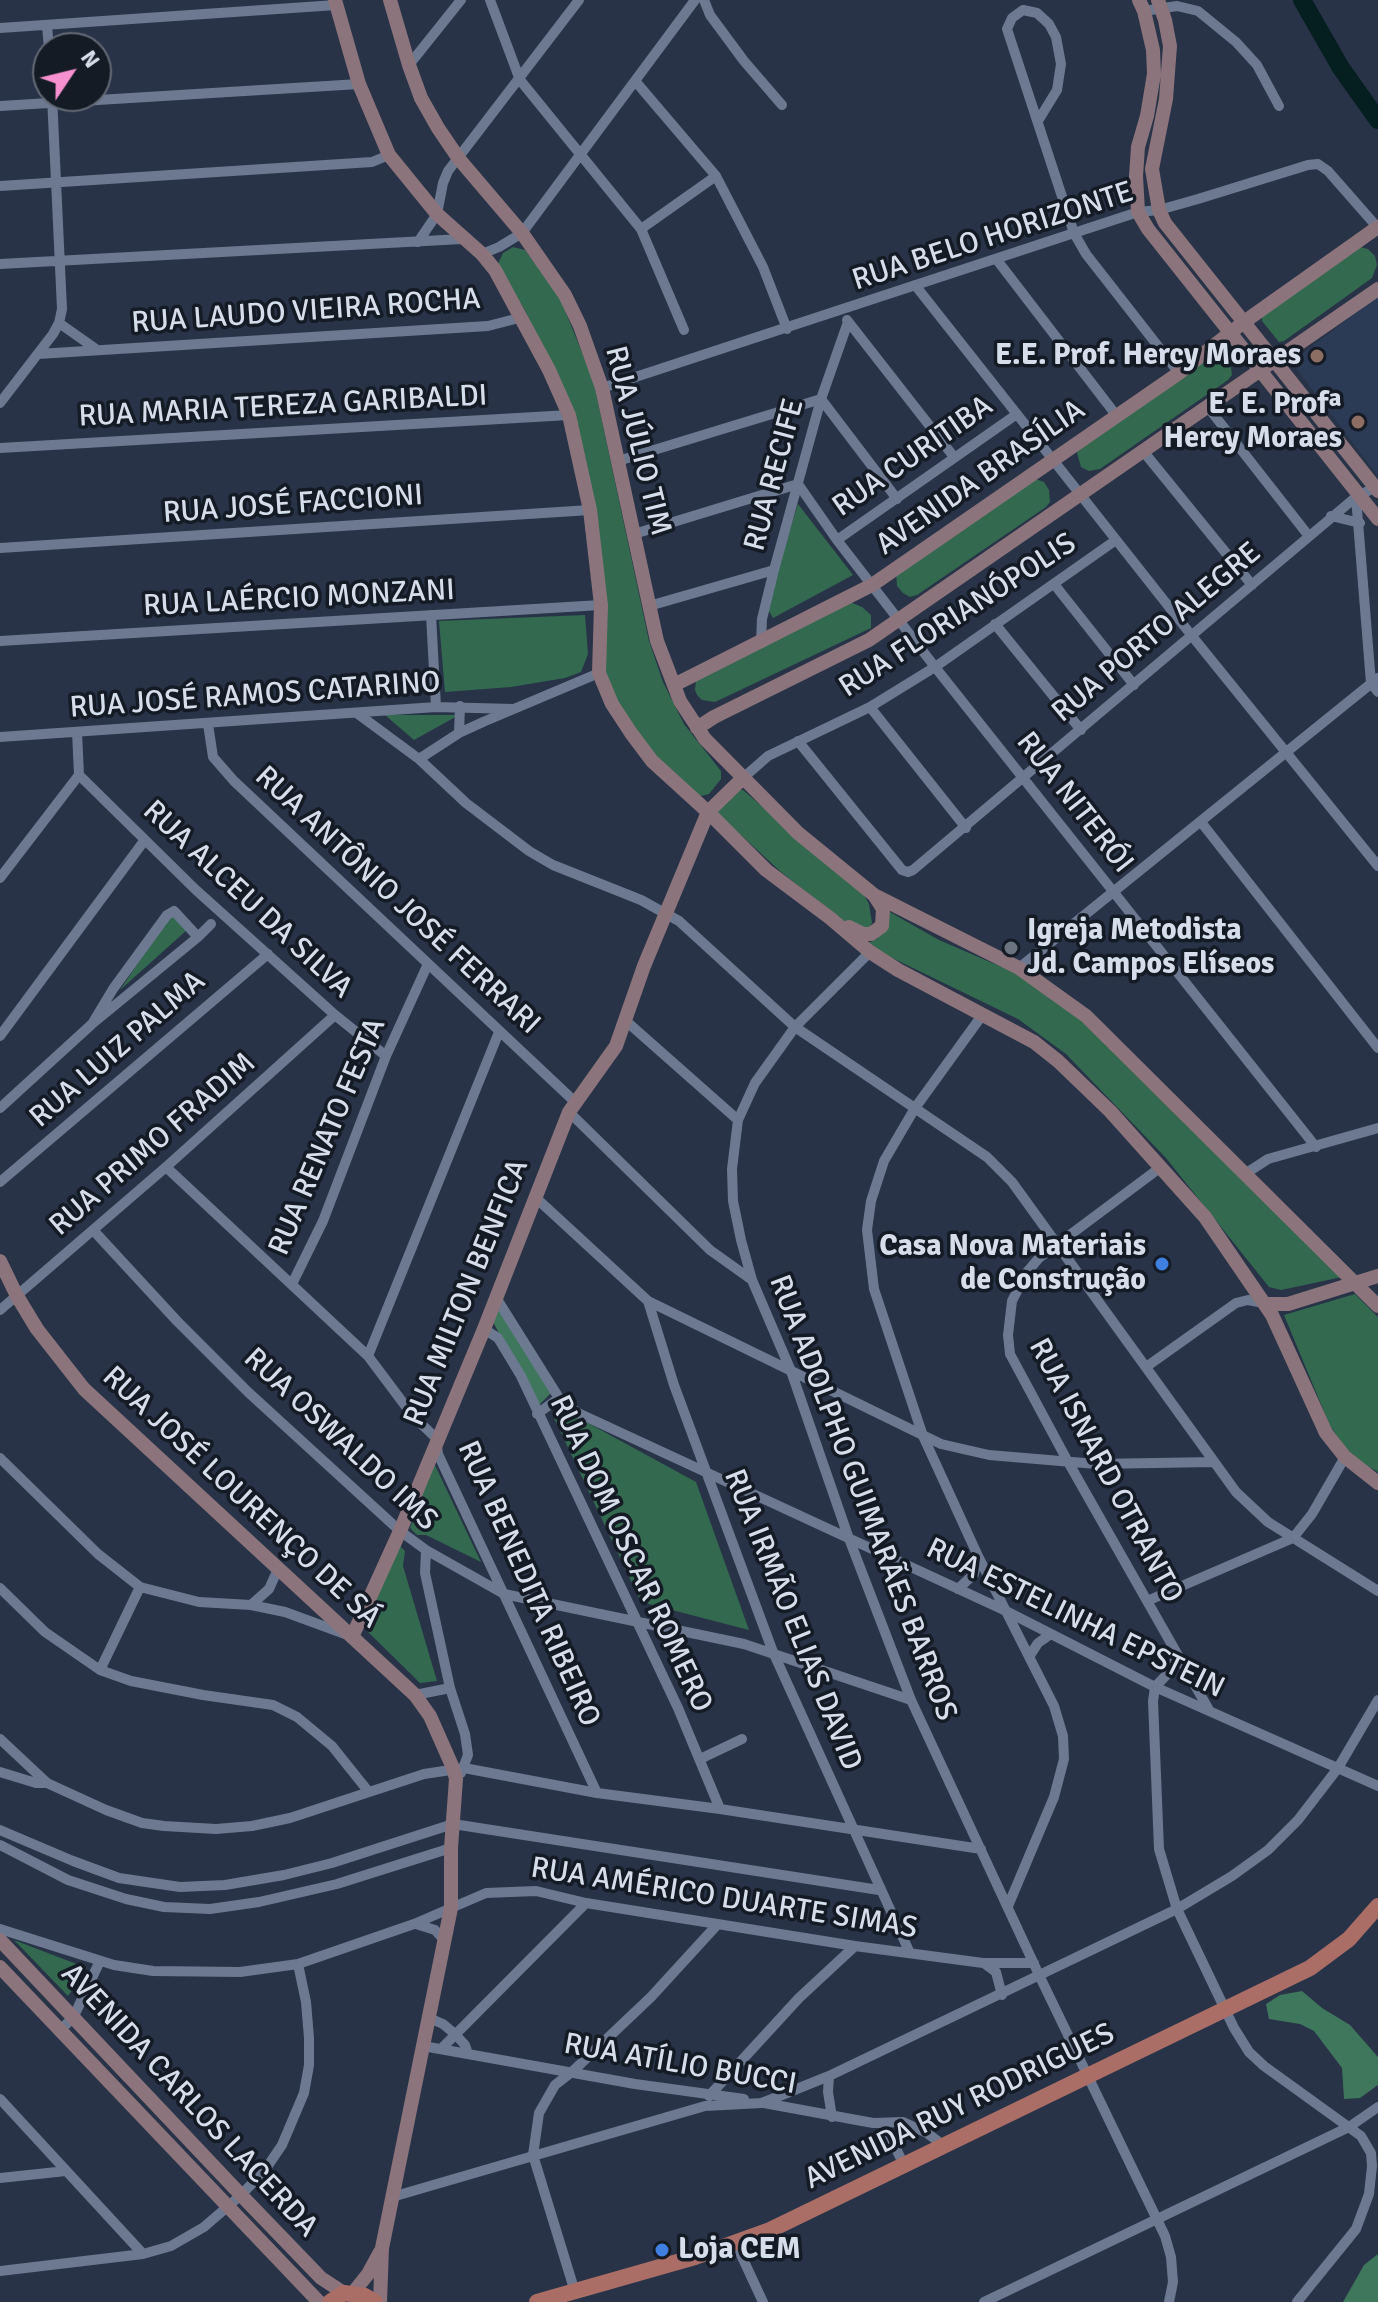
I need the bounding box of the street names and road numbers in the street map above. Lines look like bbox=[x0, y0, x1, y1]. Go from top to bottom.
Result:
street label: RUA BELO HORIZONTE bbox=[848, 175, 1138, 299]
street label: RUA LAUDO VIEIRA ROCHA bbox=[130, 282, 482, 342]
street label: RUA JÚLIO TIM bbox=[596, 343, 678, 539]
street label: RUA MARIA TEREZA GARIBALDI bbox=[78, 378, 488, 436]
street label: RUA CURITIBA bbox=[826, 389, 1000, 525]
street label: AVENIDA BRASÍLIA bbox=[870, 393, 1092, 563]
street label: RUA RECIFE bbox=[737, 395, 813, 555]
street label: RUA JOSÉ FACCIONI bbox=[162, 478, 424, 532]
street label: RUA FLORIANÓPOLIS bbox=[833, 526, 1083, 706]
street label: RUA PORTO ALEGRE bbox=[1045, 535, 1269, 731]
street label: RUA LAÉRCIO MONZANI bbox=[142, 573, 456, 625]
street label: RUA JOSÉ RAMOS CATARINO bbox=[68, 665, 442, 727]
street label: RUA NITERÓI bbox=[1008, 725, 1140, 881]
street label: RUA ANTÔNIO JOSÉ FERRARI bbox=[247, 759, 547, 1043]
street label: RUA ALCEU DA SILVA bbox=[135, 794, 359, 1006]
street label: RUA LUIZ PALMA bbox=[23, 964, 213, 1136]
street label: RUA RENATO FESTA bbox=[262, 1013, 394, 1261]
street label: RUA PRIMO FRADIM bbox=[43, 1046, 263, 1244]
street label: RUA MILTON BENFICA bbox=[397, 1154, 537, 1432]
street label: RUA ADOLPHO GUIMARÃES BARROS bbox=[760, 1270, 964, 1726]
street label: RUA ISNARD OTRANTO bbox=[1020, 1333, 1190, 1609]
street label: RUA OSWALDO IMS bbox=[236, 1341, 444, 1539]
street label: RUA JOSÉ LOURENÇO DE SÁ bbox=[94, 1360, 388, 1636]
street label: RUA DOM OSCAR ROMERO bbox=[541, 1390, 719, 1718]
street label: RUA BENEDITA RIBEIRO bbox=[449, 1436, 607, 1732]
street label: RUA IRMÃO ELIAS DAVID bbox=[715, 1464, 869, 1776]
street label: RUA ESTELINHA EPSTEIN bbox=[920, 1531, 1230, 1707]
street label: RUA AMÉRICO DUARTE SIMAS bbox=[528, 1851, 920, 1947]
street label: AVENIDA CARLOS LACERDA bbox=[53, 1957, 325, 2245]
street label: AVENIDA RUY RODRIGUES bbox=[799, 2016, 1121, 2198]
street label: RUA ATÍLIO BUCCI bbox=[561, 2027, 799, 2103]

